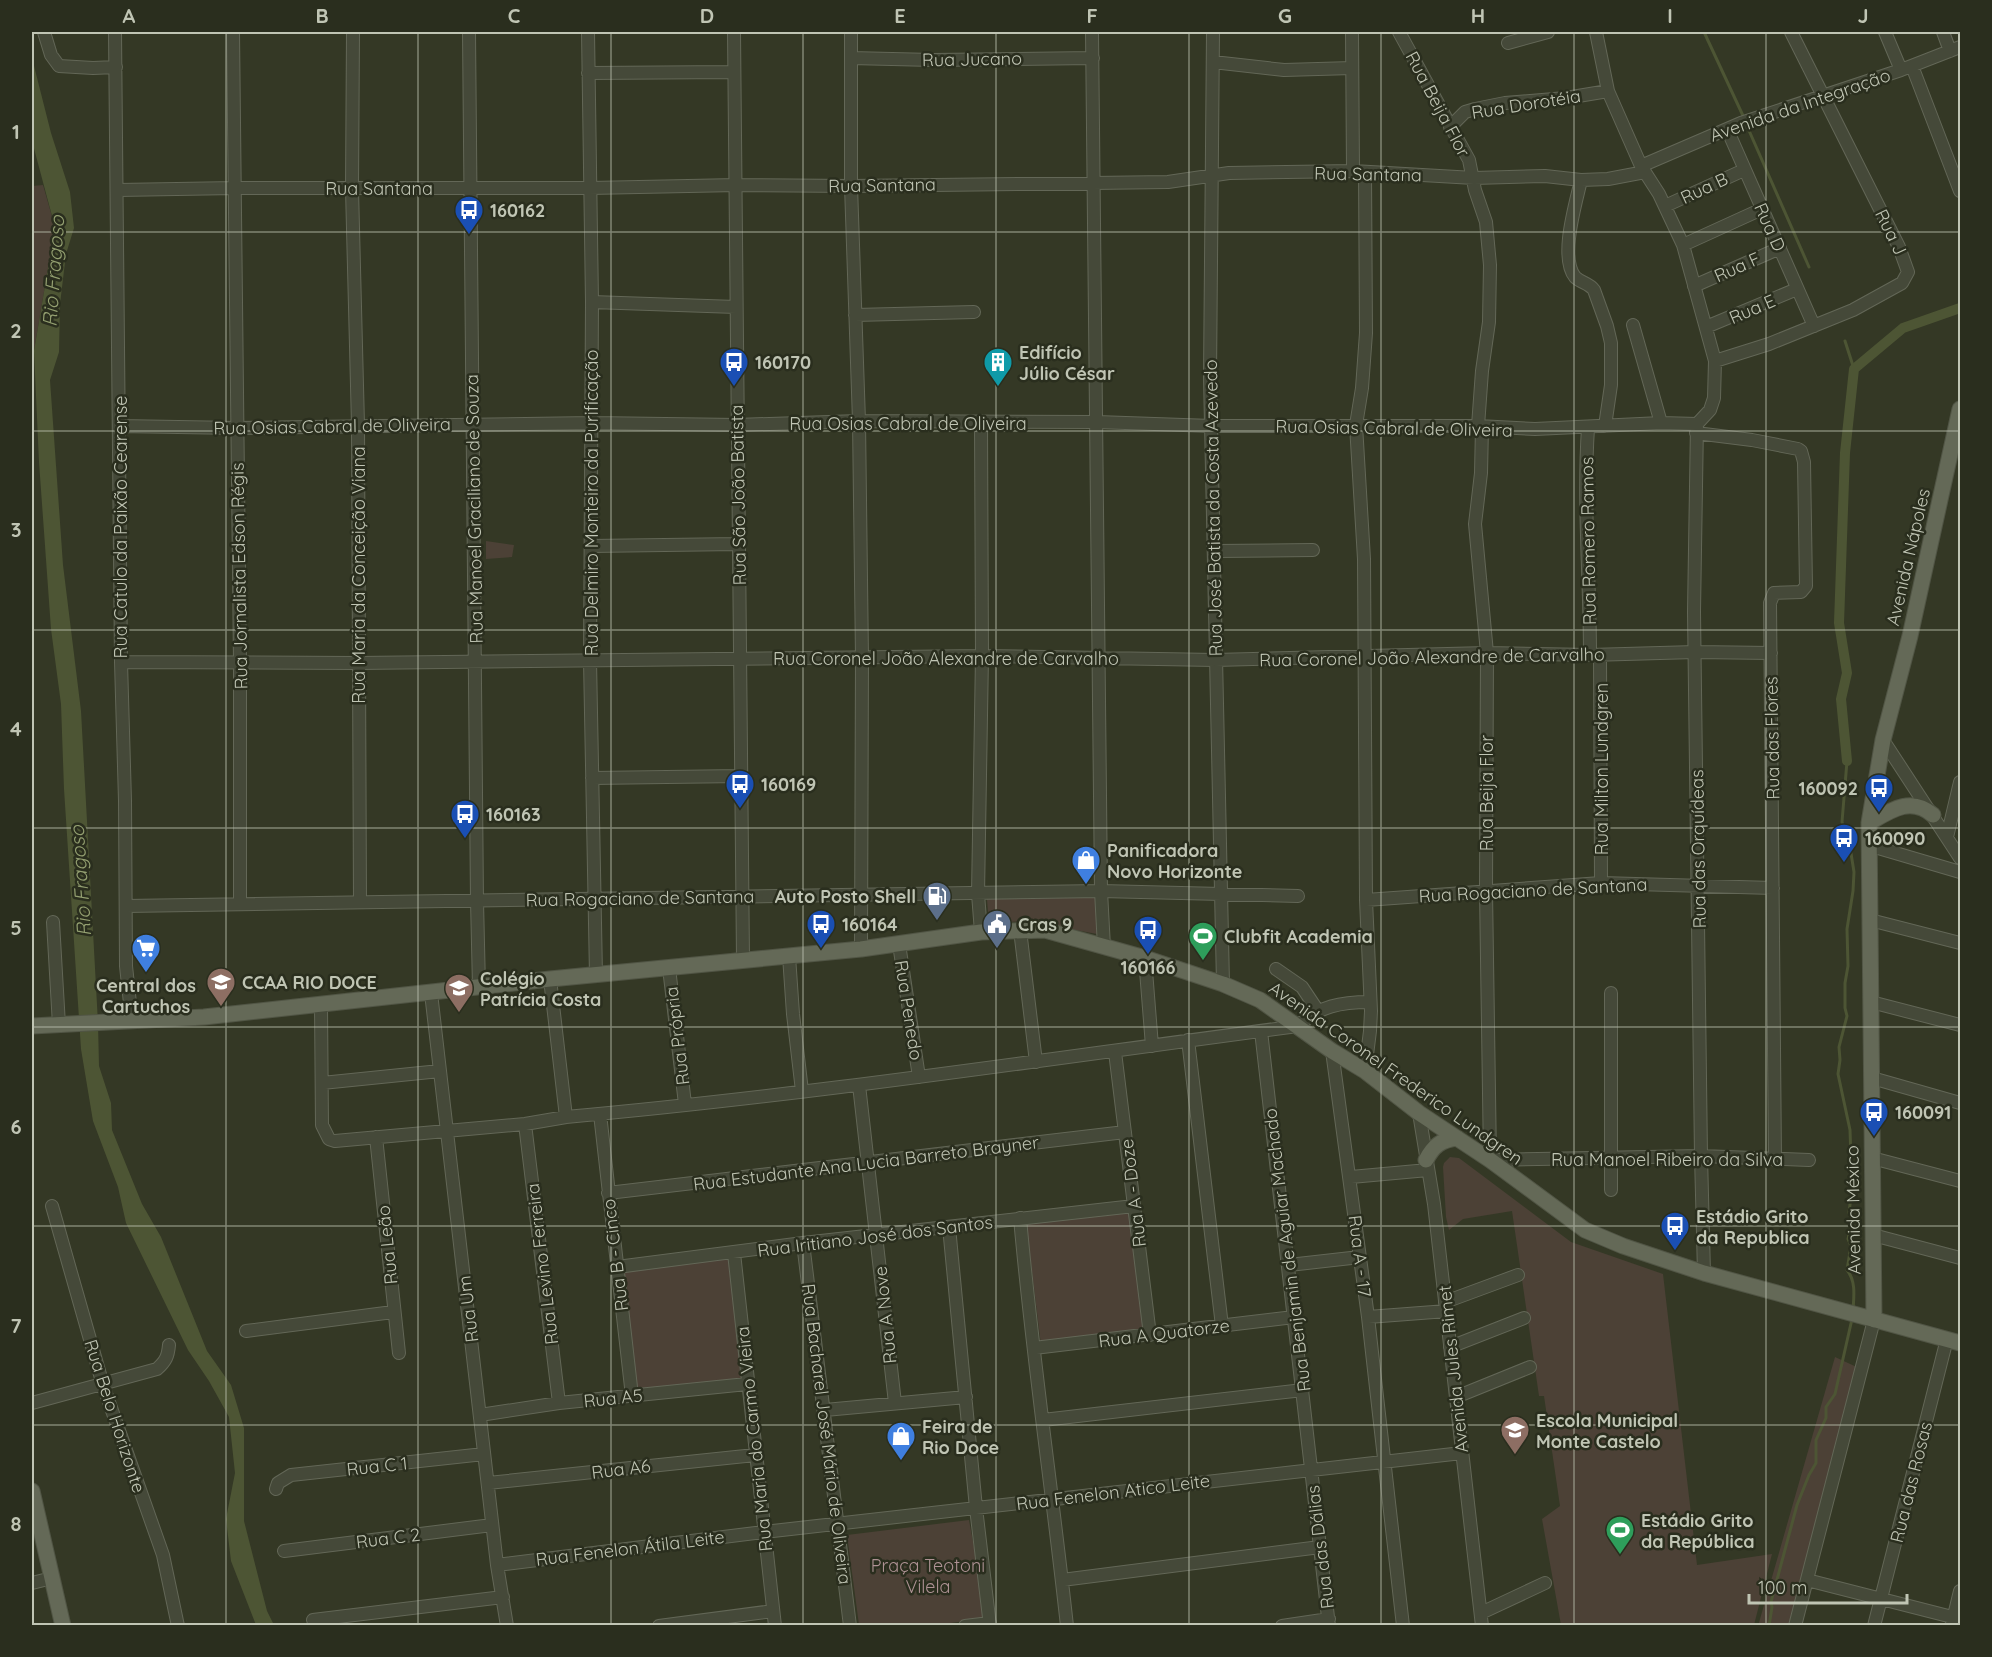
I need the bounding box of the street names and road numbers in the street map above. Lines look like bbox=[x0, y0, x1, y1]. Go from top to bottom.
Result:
street label: Rua Jucano bbox=[922, 47, 1022, 71]
street label: Rua Beija Flor bbox=[1401, 47, 1475, 161]
street label: Avenida da Integração bbox=[1707, 63, 1893, 147]
street label: Rua Dorotéia bbox=[1470, 84, 1582, 124]
street label: Rua Santana bbox=[1314, 162, 1422, 186]
street label: Rua B bbox=[1677, 167, 1731, 209]
street label: Rua Santana bbox=[828, 173, 936, 197]
street label: Rua Santana bbox=[325, 177, 433, 200]
street label: Rua D bbox=[1749, 199, 1791, 255]
street label: Rua J bbox=[1870, 205, 1912, 259]
street label: Rua F bbox=[1710, 247, 1764, 287]
street label: Rua E bbox=[1725, 289, 1779, 329]
street label: Rua Delmiro Monteiro da Purificação bbox=[580, 350, 603, 656]
street label: Rua José Batista da Costa Azevedo bbox=[1199, 359, 1227, 657]
street label: Rua Manoel Graciliano de Souza bbox=[460, 374, 488, 644]
street label: Rua Catulo da Paixão Cearense bbox=[109, 396, 132, 658]
street label: Rua São João Batista bbox=[725, 404, 751, 586]
street label: Rua Osias Cabral de Oliveira bbox=[213, 412, 451, 440]
street label: Rua Osias Cabral de Oliveira bbox=[789, 412, 1027, 435]
street label: Rua Osias Cabral de Oliveira bbox=[1275, 414, 1513, 442]
street label: Rua Maria da Conceição Viana bbox=[347, 446, 370, 704]
street label: Rua Romero Ramos bbox=[1575, 457, 1601, 625]
street label: Rua Jornalista Edson Régis bbox=[226, 462, 252, 690]
street label: Avenida Nápoles bbox=[1881, 486, 1935, 628]
street label: Rua Coronel João Alexandre de Carvalho bbox=[1259, 642, 1605, 672]
street label: Rua Coronel João Alexandre de Carvalho bbox=[773, 647, 1119, 670]
street label: Rua das Flores bbox=[1759, 676, 1785, 800]
street label: Rua Milton Lundgren bbox=[1590, 683, 1613, 855]
street label: Rua Beija Flor bbox=[1475, 735, 1498, 851]
street label: Rua das Orquídeas bbox=[1685, 769, 1711, 929]
street label: Rua Rogaciano de Santana bbox=[1418, 873, 1648, 907]
street label: Rua Rogaciano de Santana bbox=[525, 885, 755, 911]
street label: Rua Penedo bbox=[890, 958, 928, 1062]
street label: Avenida Coronel Frederico Lundgren bbox=[1265, 976, 1527, 1170]
street label: Rua Própria bbox=[660, 985, 694, 1087]
street label: Rua Benjamin de Aguiar Machado bbox=[1258, 1107, 1316, 1393]
street label: Rua Estudante Ana Lucia Barreto Brayner bbox=[692, 1130, 1040, 1196]
street label: Rua A - Doze bbox=[1115, 1138, 1151, 1248]
street label: Avenida México bbox=[1840, 1145, 1866, 1275]
street label: Rua Manoel Ribeiro da Silva bbox=[1551, 1148, 1783, 1171]
street label: Rua Levino Ferreira bbox=[521, 1182, 563, 1346]
street label: Rua B - Cinco bbox=[597, 1198, 633, 1312]
street label: Rua Leão bbox=[371, 1204, 403, 1286]
street label: Rua Iritiano José dos Santos bbox=[756, 1210, 994, 1262]
street label: Rua A - 17 bbox=[1344, 1214, 1376, 1298]
street label: Rua A Nove bbox=[868, 1265, 902, 1365]
street label: Rua Um bbox=[452, 1274, 484, 1344]
street label: Rua Bacharel José Mário de Oliveira bbox=[797, 1282, 857, 1586]
street label: Avenida Jules Rimet bbox=[1433, 1284, 1473, 1454]
street label: Rua A Quatorze bbox=[1097, 1314, 1231, 1352]
street label: Rua Maria do Carmo Vieira bbox=[731, 1325, 777, 1553]
street label: Rua Belo Horizonte bbox=[79, 1336, 151, 1496]
street label: Rua A5 bbox=[582, 1383, 644, 1413]
street label: Rua das Rosas bbox=[1885, 1419, 1937, 1545]
street label: Rua C 1 bbox=[345, 1451, 409, 1481]
street label: Rua A6 bbox=[590, 1454, 652, 1484]
street label: Rua Fenelon Atico Leite bbox=[1015, 1469, 1211, 1515]
street label: Rua das Dálias bbox=[1301, 1484, 1339, 1610]
street label: Rua C 2 bbox=[355, 1523, 421, 1553]
street label: Rua Fenelon Átila Leite bbox=[534, 1525, 726, 1571]

